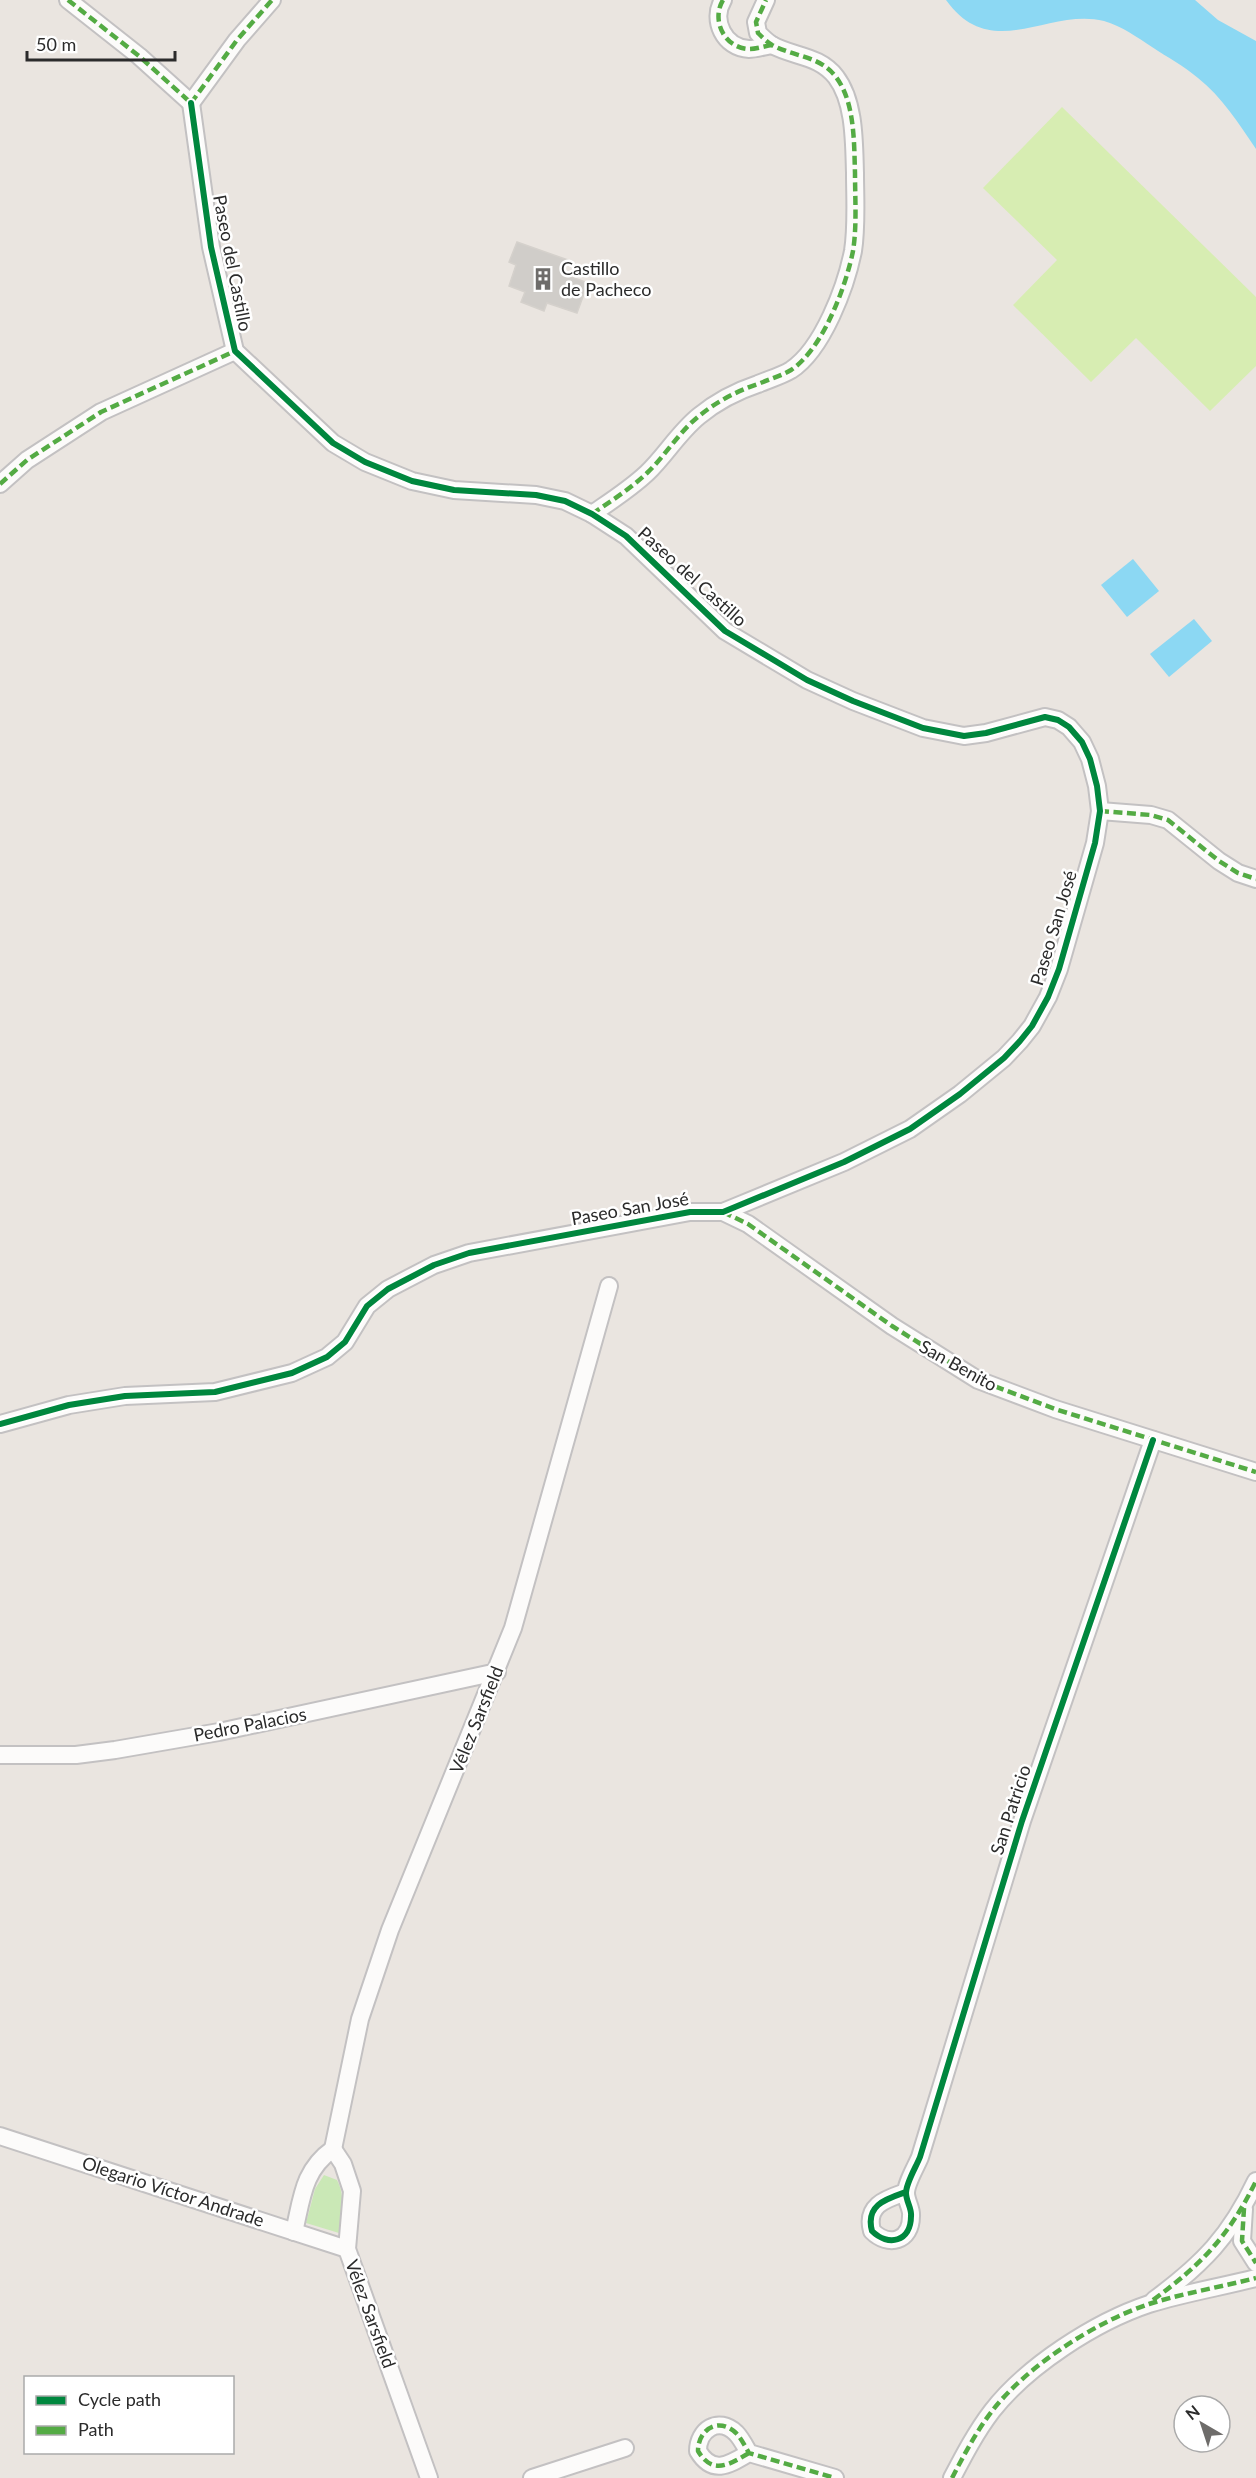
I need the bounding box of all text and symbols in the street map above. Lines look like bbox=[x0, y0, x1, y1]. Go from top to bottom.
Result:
scale bar bbox=[27, 24, 176, 62]
text: 50 m bbox=[36, 33, 76, 55]
street label: Paseo del Castillo bbox=[209, 193, 257, 333]
place label: Castillo de Pacheco bbox=[561, 257, 651, 300]
building icon: Castillo de Pacheco bbox=[530, 266, 556, 292]
street label: Paseo del Castillo bbox=[634, 522, 752, 631]
street label: Paseo San José bbox=[1025, 868, 1081, 988]
street label: Paseo San José bbox=[569, 1187, 690, 1229]
street label: San Benito bbox=[916, 1335, 1001, 1395]
street label: Vélez Sarsfield bbox=[445, 1663, 508, 1777]
street label: Pedro Palacios bbox=[192, 1702, 308, 1746]
street label: San Patricio bbox=[985, 1762, 1035, 1857]
street label: Olegario Víctor Andrade bbox=[80, 2151, 267, 2231]
street label: Vélez Sarsfield bbox=[341, 2256, 401, 2371]
legend bbox=[24, 2376, 234, 2454]
text: Cycle path bbox=[78, 2388, 161, 2410]
north arrow bbox=[1172, 2394, 1232, 2454]
text: N bbox=[1181, 2401, 1203, 2423]
text: Path bbox=[78, 2418, 114, 2440]

